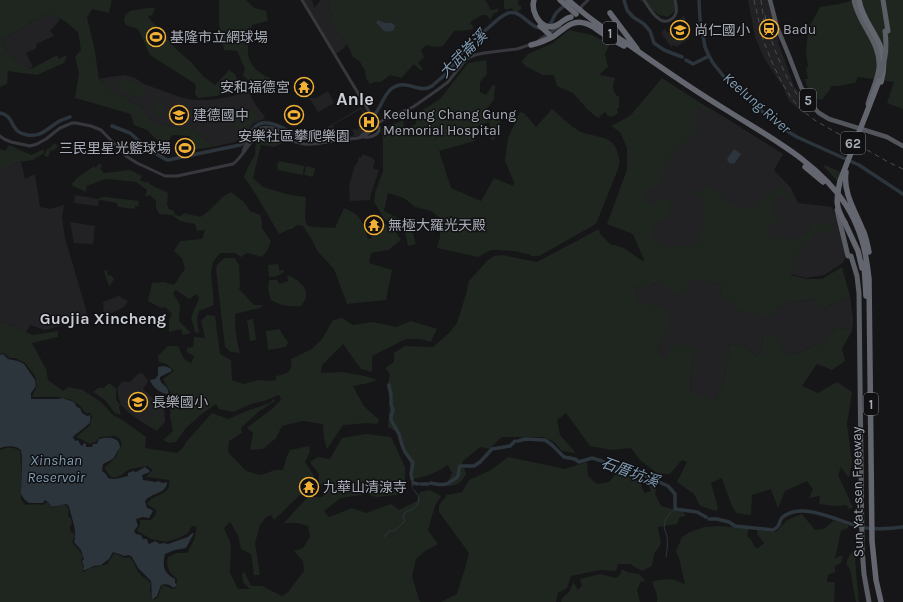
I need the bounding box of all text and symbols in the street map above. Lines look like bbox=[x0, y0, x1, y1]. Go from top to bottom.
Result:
station icon: Badu bbox=[758, 18, 780, 40]
school or university icon: 尚仁國小 bbox=[669, 19, 691, 41]
place label: Badu bbox=[783, 21, 816, 38]
road number: 1 bbox=[603, 22, 617, 44]
place label: 尚仁國小 bbox=[694, 22, 750, 39]
water label: 大武崙溪 bbox=[435, 25, 492, 82]
sports icon: 基隆市立網球場 bbox=[145, 26, 167, 48]
place label: 基隆市立網球場 bbox=[170, 29, 268, 46]
water label: Keelung River bbox=[719, 69, 795, 138]
temple icon: 安和福德宮 bbox=[293, 76, 315, 98]
place label: 安和福德宮 bbox=[220, 79, 290, 96]
district label: Anle bbox=[336, 88, 374, 110]
road number: 5 bbox=[800, 89, 816, 111]
school or university icon: 建德國中 bbox=[168, 104, 190, 126]
sports icon: 安樂社區攀爬樂園 bbox=[283, 104, 305, 126]
place label: Keelung Chang Gung Memorial Hospital bbox=[383, 106, 516, 139]
place label: 建德國中 bbox=[193, 107, 249, 124]
hospital icon: Keelung Chang Gung Memorial Hospital bbox=[358, 111, 380, 133]
place label: 安樂社區攀爬樂園 bbox=[238, 128, 350, 145]
road number: 62 bbox=[841, 132, 865, 154]
sports icon: 三民里星光籃球場 bbox=[174, 137, 196, 159]
place label: 三民里星光籃球場 bbox=[59, 140, 171, 157]
temple icon: 無極大羅光天殿 bbox=[363, 214, 385, 236]
place label: 無極大羅光天殿 bbox=[388, 217, 486, 234]
district label: Guojia Xincheng bbox=[40, 309, 166, 328]
school or university icon: 長樂國小 bbox=[127, 391, 149, 413]
road number: 1 bbox=[864, 393, 878, 415]
place label: 長樂國小 bbox=[152, 394, 208, 411]
street label: Sun Yat-sen Freeway bbox=[848, 426, 867, 558]
water label: Xinshan Reservoir bbox=[27, 451, 86, 486]
water label: 石厝坑溪 bbox=[599, 453, 663, 491]
temple icon: 九華山清湶寺 bbox=[298, 476, 320, 498]
place label: 九華山清湶寺 bbox=[323, 479, 407, 496]

